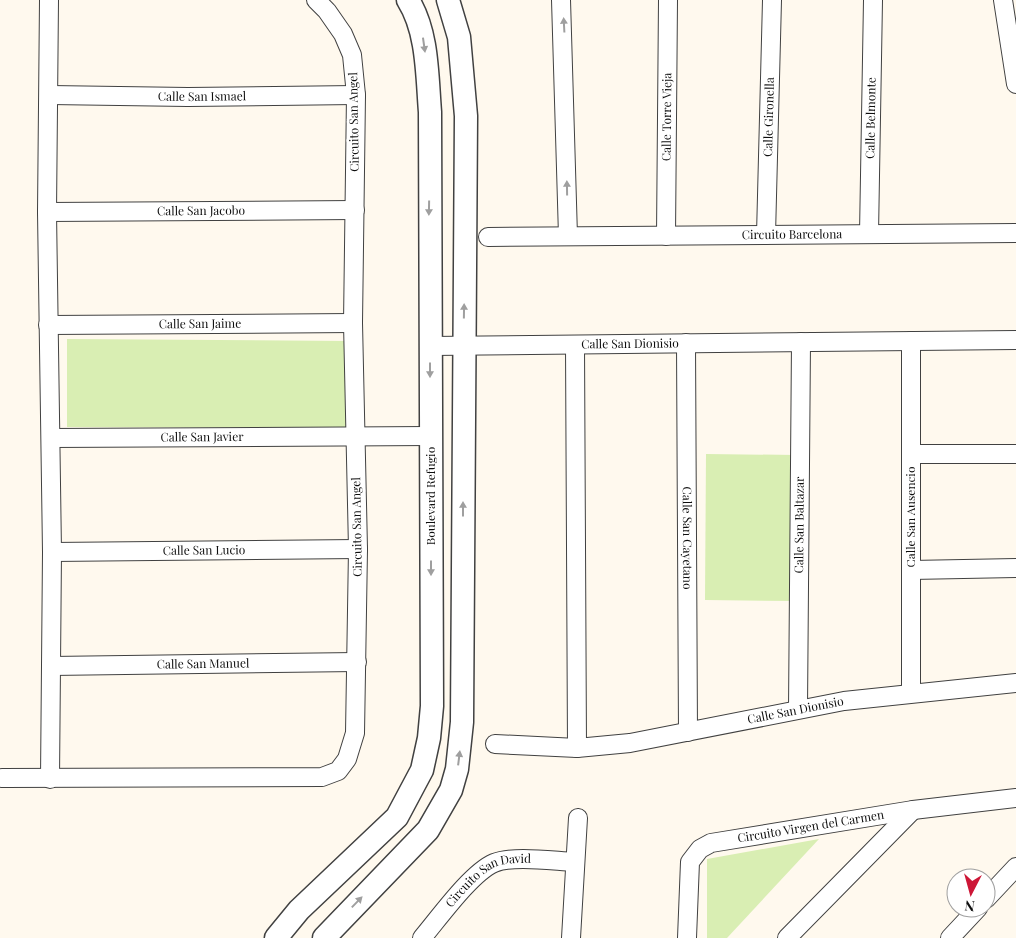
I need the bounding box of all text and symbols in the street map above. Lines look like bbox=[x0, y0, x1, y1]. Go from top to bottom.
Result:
one-way arrow bbox=[559, 17, 567, 33]
one-way arrow bbox=[420, 38, 428, 54]
street label: Circuito San Angel bbox=[344, 72, 362, 172]
street label: Calle Torre Vieja bbox=[658, 73, 674, 161]
street label: Calle Gironella bbox=[759, 77, 777, 157]
street label: Calle Belmonte bbox=[861, 77, 879, 159]
street label: Calle San Ismael bbox=[158, 87, 247, 104]
one-way arrow bbox=[563, 179, 571, 195]
one-way arrow bbox=[425, 200, 433, 216]
street label: Calle San Jacobo bbox=[157, 202, 246, 218]
street label: Circuito Barcelona bbox=[742, 225, 842, 242]
one-way arrow bbox=[460, 303, 468, 319]
street label: Calle San Jaime bbox=[159, 315, 241, 331]
street label: Calle San Dionisio bbox=[581, 334, 679, 351]
one-way arrow bbox=[426, 362, 434, 378]
street label: Calle San Javier bbox=[160, 428, 244, 444]
street label: Boulevard Refugio bbox=[422, 446, 438, 545]
street label: Calle San Ausencio bbox=[902, 466, 918, 567]
street label: Calle San Baltazar bbox=[790, 476, 807, 574]
street label: Circuito San Angel bbox=[347, 477, 365, 577]
street label: Calle San Cayetano bbox=[680, 486, 696, 590]
one-way arrow bbox=[459, 500, 467, 516]
street label: Calle San Lucio bbox=[163, 541, 246, 558]
one-way arrow bbox=[427, 560, 435, 576]
street label: Calle San Manuel bbox=[156, 654, 250, 672]
street label: Calle San Dionisio bbox=[746, 692, 845, 727]
one-way arrow bbox=[455, 750, 463, 766]
street label: Circuito Virgen del Carmen bbox=[736, 806, 885, 846]
street label: Circuito San David bbox=[441, 850, 531, 910]
north arrow bbox=[946, 868, 996, 918]
one-way arrow bbox=[351, 896, 363, 908]
text: N bbox=[964, 896, 976, 916]

